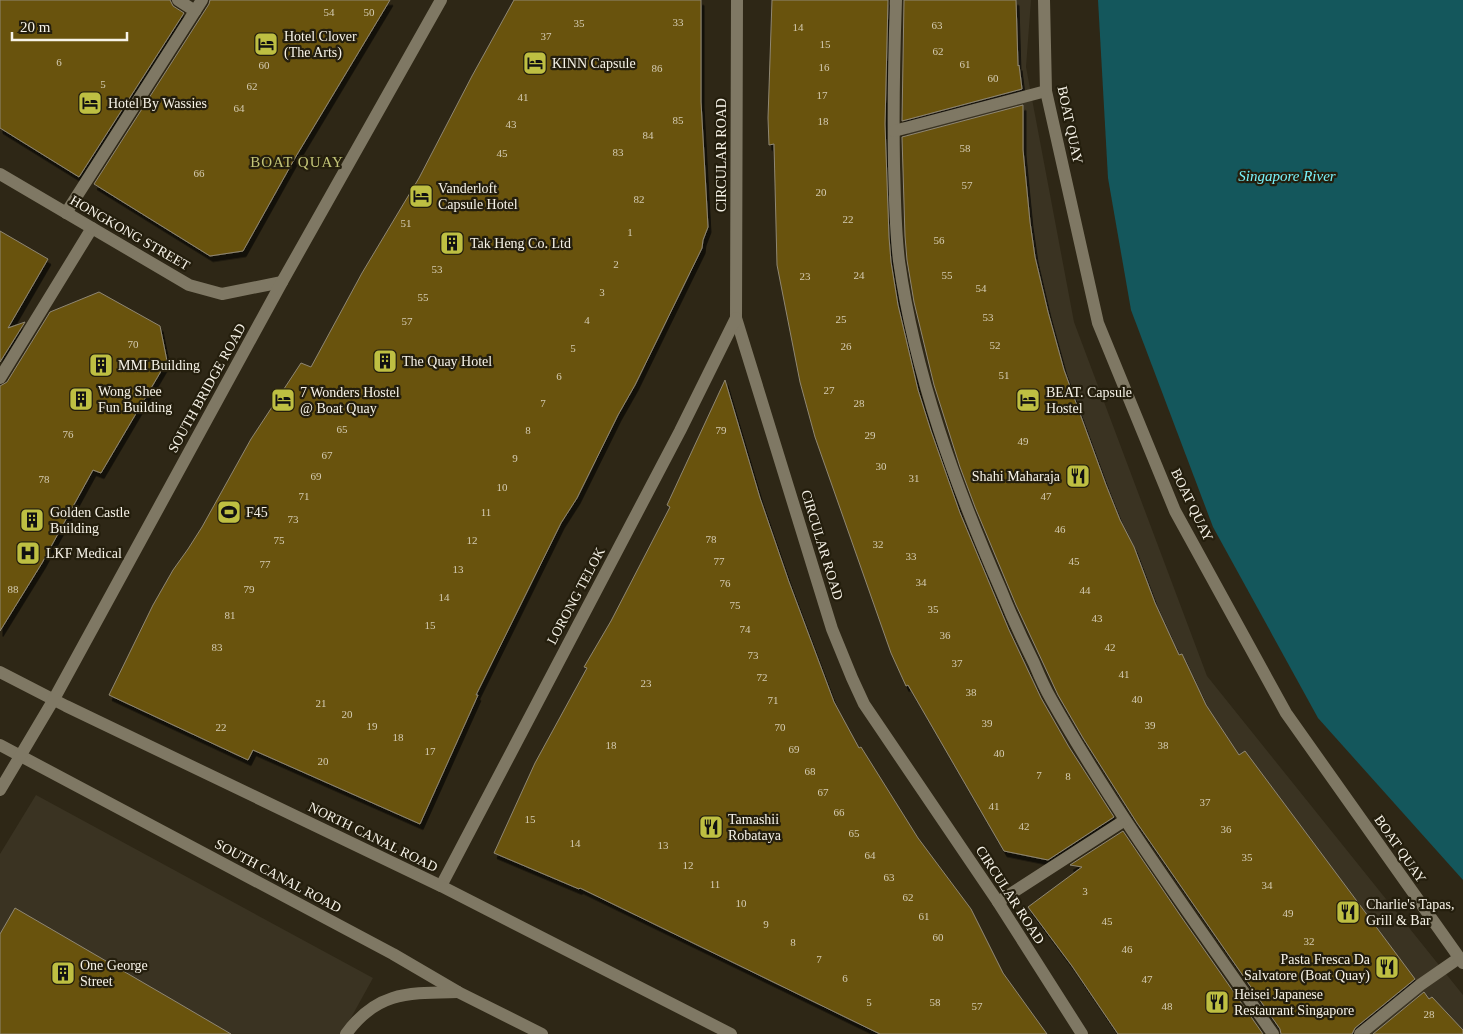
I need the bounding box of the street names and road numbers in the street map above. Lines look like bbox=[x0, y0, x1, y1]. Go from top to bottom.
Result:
street label: BOAT QUAY bbox=[1054, 85, 1086, 165]
street label: CIRCULAR ROAD bbox=[714, 98, 729, 212]
street label: HONGKONG STREET bbox=[67, 193, 193, 274]
street label: SOUTH BRIDGE ROAD bbox=[165, 321, 249, 455]
street label: BOAT QUAY bbox=[1168, 466, 1216, 544]
street label: CIRCULAR ROAD bbox=[798, 488, 846, 602]
street label: LORONG TELOK bbox=[544, 545, 608, 647]
street label: NORTH CANAL ROAD bbox=[306, 799, 440, 875]
street label: BOAT QUAY bbox=[1371, 812, 1429, 886]
street label: SOUTH CANAL ROAD bbox=[212, 836, 344, 916]
street label: CIRCULAR ROAD bbox=[973, 843, 1047, 947]

